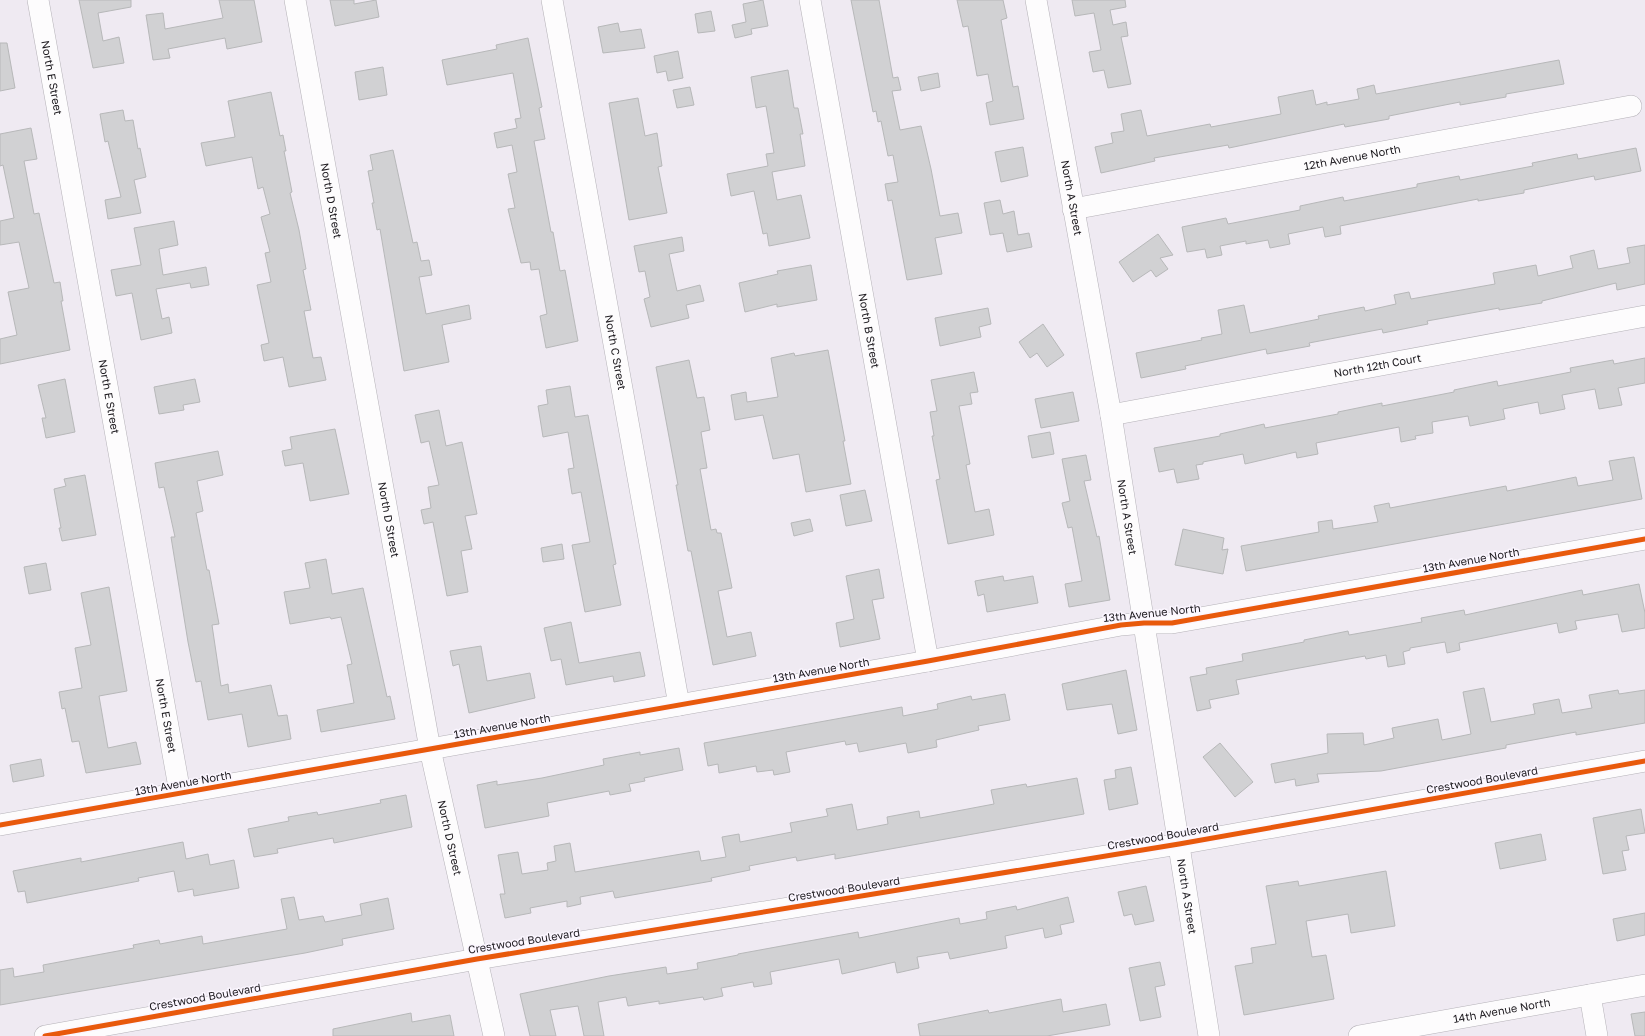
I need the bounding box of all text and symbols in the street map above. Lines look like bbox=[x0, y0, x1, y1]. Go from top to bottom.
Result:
street label: North E Street bbox=[39, 39, 65, 116]
street label: 12th Avenue North bbox=[1303, 142, 1402, 172]
street label: North A Street bbox=[1059, 159, 1085, 236]
street label: North D Street bbox=[318, 162, 345, 239]
street label: North B Street bbox=[856, 292, 883, 369]
street label: North C Street bbox=[603, 314, 629, 391]
street label: North 12th Court bbox=[1333, 351, 1422, 380]
street label: North E Street bbox=[96, 358, 123, 435]
street label: North A Street bbox=[1115, 478, 1140, 556]
street label: North D Street bbox=[376, 481, 402, 558]
street label: 13th Avenue North bbox=[1422, 545, 1520, 574]
street label: 13th Avenue North bbox=[1103, 601, 1201, 624]
street label: 13th Avenue North bbox=[772, 655, 870, 684]
street label: North E Street bbox=[154, 677, 180, 754]
street label: 13th Avenue North bbox=[453, 711, 551, 740]
street label: Crestwood Boulevard bbox=[1425, 763, 1539, 796]
street label: 13th Avenue North bbox=[134, 768, 232, 797]
street label: North D Street bbox=[436, 799, 465, 876]
street label: Crestwood Boulevard bbox=[1106, 819, 1220, 852]
street label: North A Street bbox=[1175, 858, 1200, 935]
street label: Crestwood Boulevard bbox=[787, 873, 901, 904]
street label: Crestwood Boulevard bbox=[467, 925, 581, 956]
street label: Crestwood Boulevard bbox=[148, 980, 262, 1013]
street label: 14th Avenue North bbox=[1452, 995, 1551, 1025]

